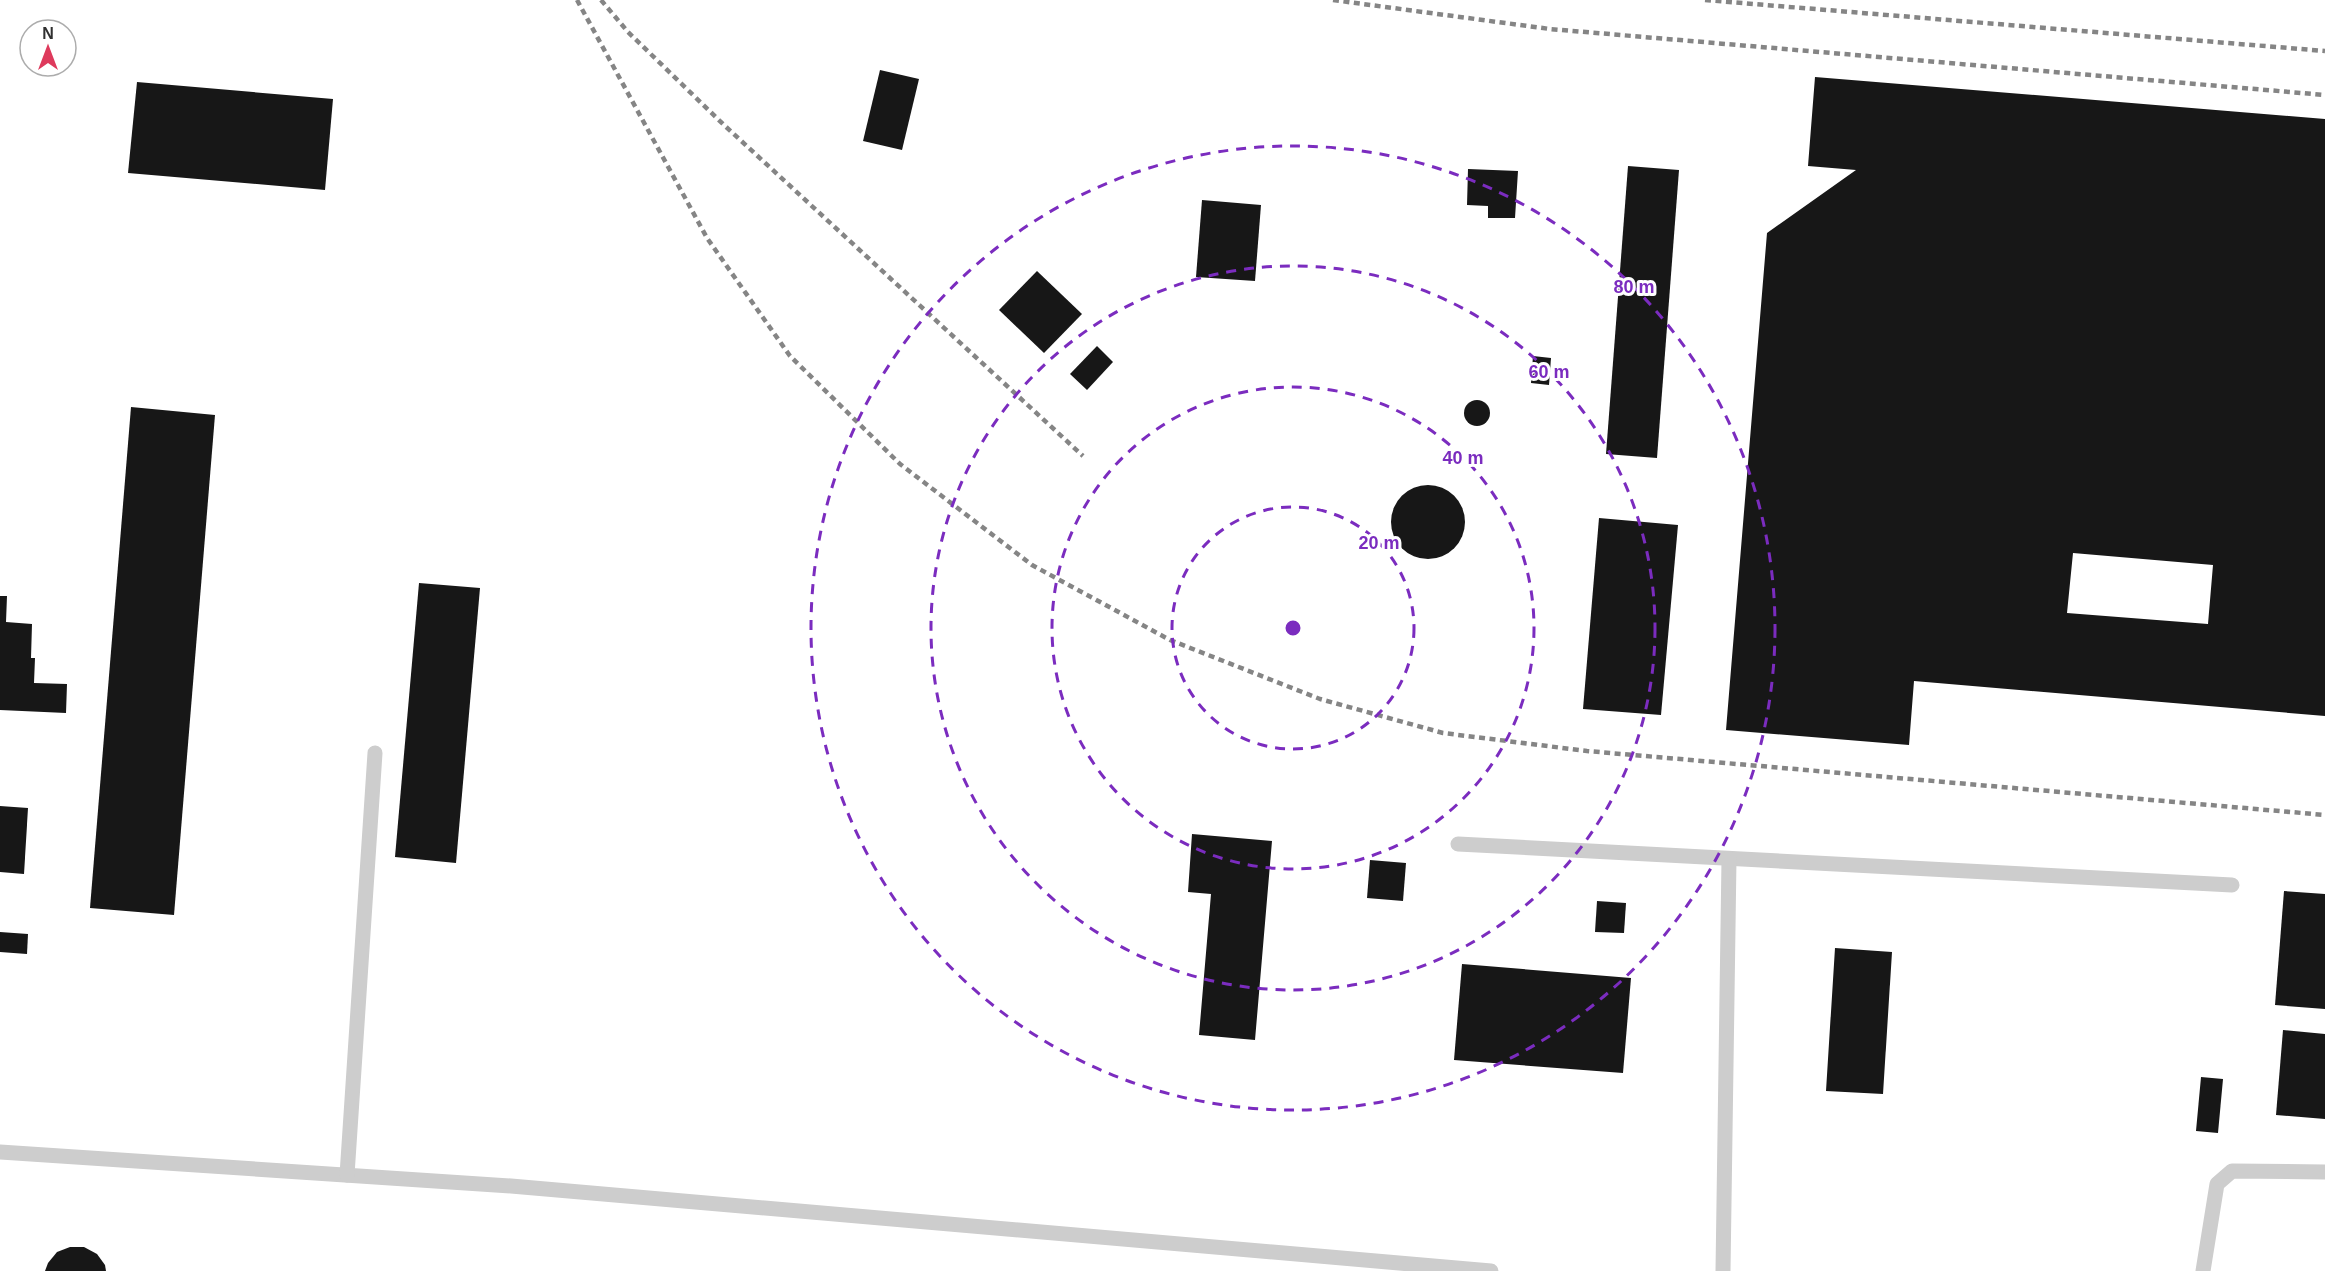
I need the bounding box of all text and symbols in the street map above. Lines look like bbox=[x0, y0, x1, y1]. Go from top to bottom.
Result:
north arrow bbox=[18, 18, 78, 78]
text: N bbox=[42, 25, 54, 42]
text: 80 m bbox=[1613, 277, 1655, 297]
text: 60 m bbox=[1528, 362, 1570, 382]
text: 40 m bbox=[1442, 448, 1484, 468]
text: 20 m bbox=[1358, 533, 1400, 553]
centre of rings bbox=[1283, 618, 1303, 638]

